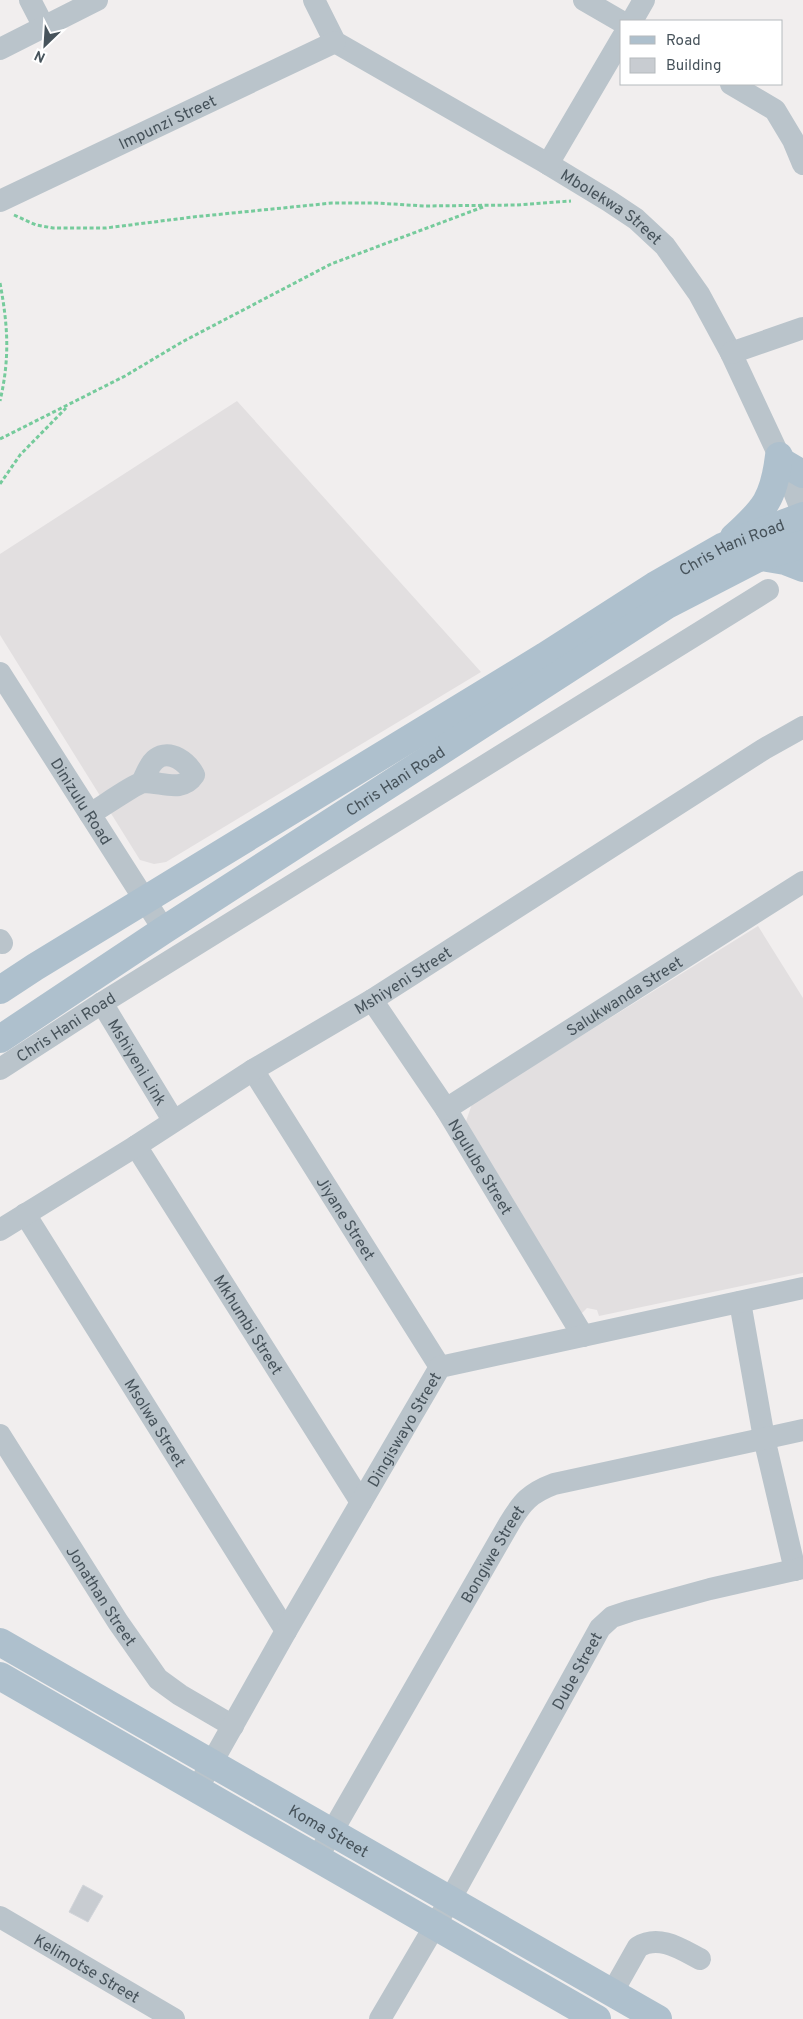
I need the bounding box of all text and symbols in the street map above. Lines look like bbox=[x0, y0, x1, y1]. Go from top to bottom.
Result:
north arrow bbox=[20, 20, 70, 70]
legend bbox=[620, 20, 783, 85]
text: Road bbox=[666, 32, 701, 51]
text: N bbox=[32, 46, 48, 65]
text: Building bbox=[666, 57, 721, 76]
street label: Impunzi Street bbox=[116, 92, 220, 155]
street label: Mbolekwa Street bbox=[556, 166, 665, 250]
street label: Chris Hani Road bbox=[676, 516, 788, 582]
street label: Chris Hani Road bbox=[343, 743, 450, 822]
street label: Dinizulu Road bbox=[45, 755, 115, 849]
street label: Mshiyeni Street bbox=[352, 944, 456, 1020]
street label: Salukwanda Street bbox=[563, 953, 687, 1042]
street label: Chris Hani Road bbox=[13, 989, 120, 1068]
street label: Mshiyeni Link bbox=[102, 1016, 170, 1110]
street label: Ngulube Street bbox=[442, 1116, 516, 1219]
street label: Jiyane Street bbox=[311, 1173, 378, 1265]
street label: Mkhumbi Street bbox=[208, 1272, 286, 1379]
street label: Dingiswayo Street bbox=[364, 1369, 447, 1491]
street label: Msolwa Street bbox=[119, 1376, 189, 1472]
street label: Bongiwe Street bbox=[458, 1502, 530, 1607]
street label: Jonathan Street bbox=[60, 1543, 140, 1651]
street label: Dube Street bbox=[549, 1629, 608, 1714]
street label: Koma Street bbox=[284, 1801, 371, 1863]
street label: Kelimotse Street bbox=[30, 1931, 143, 2009]

